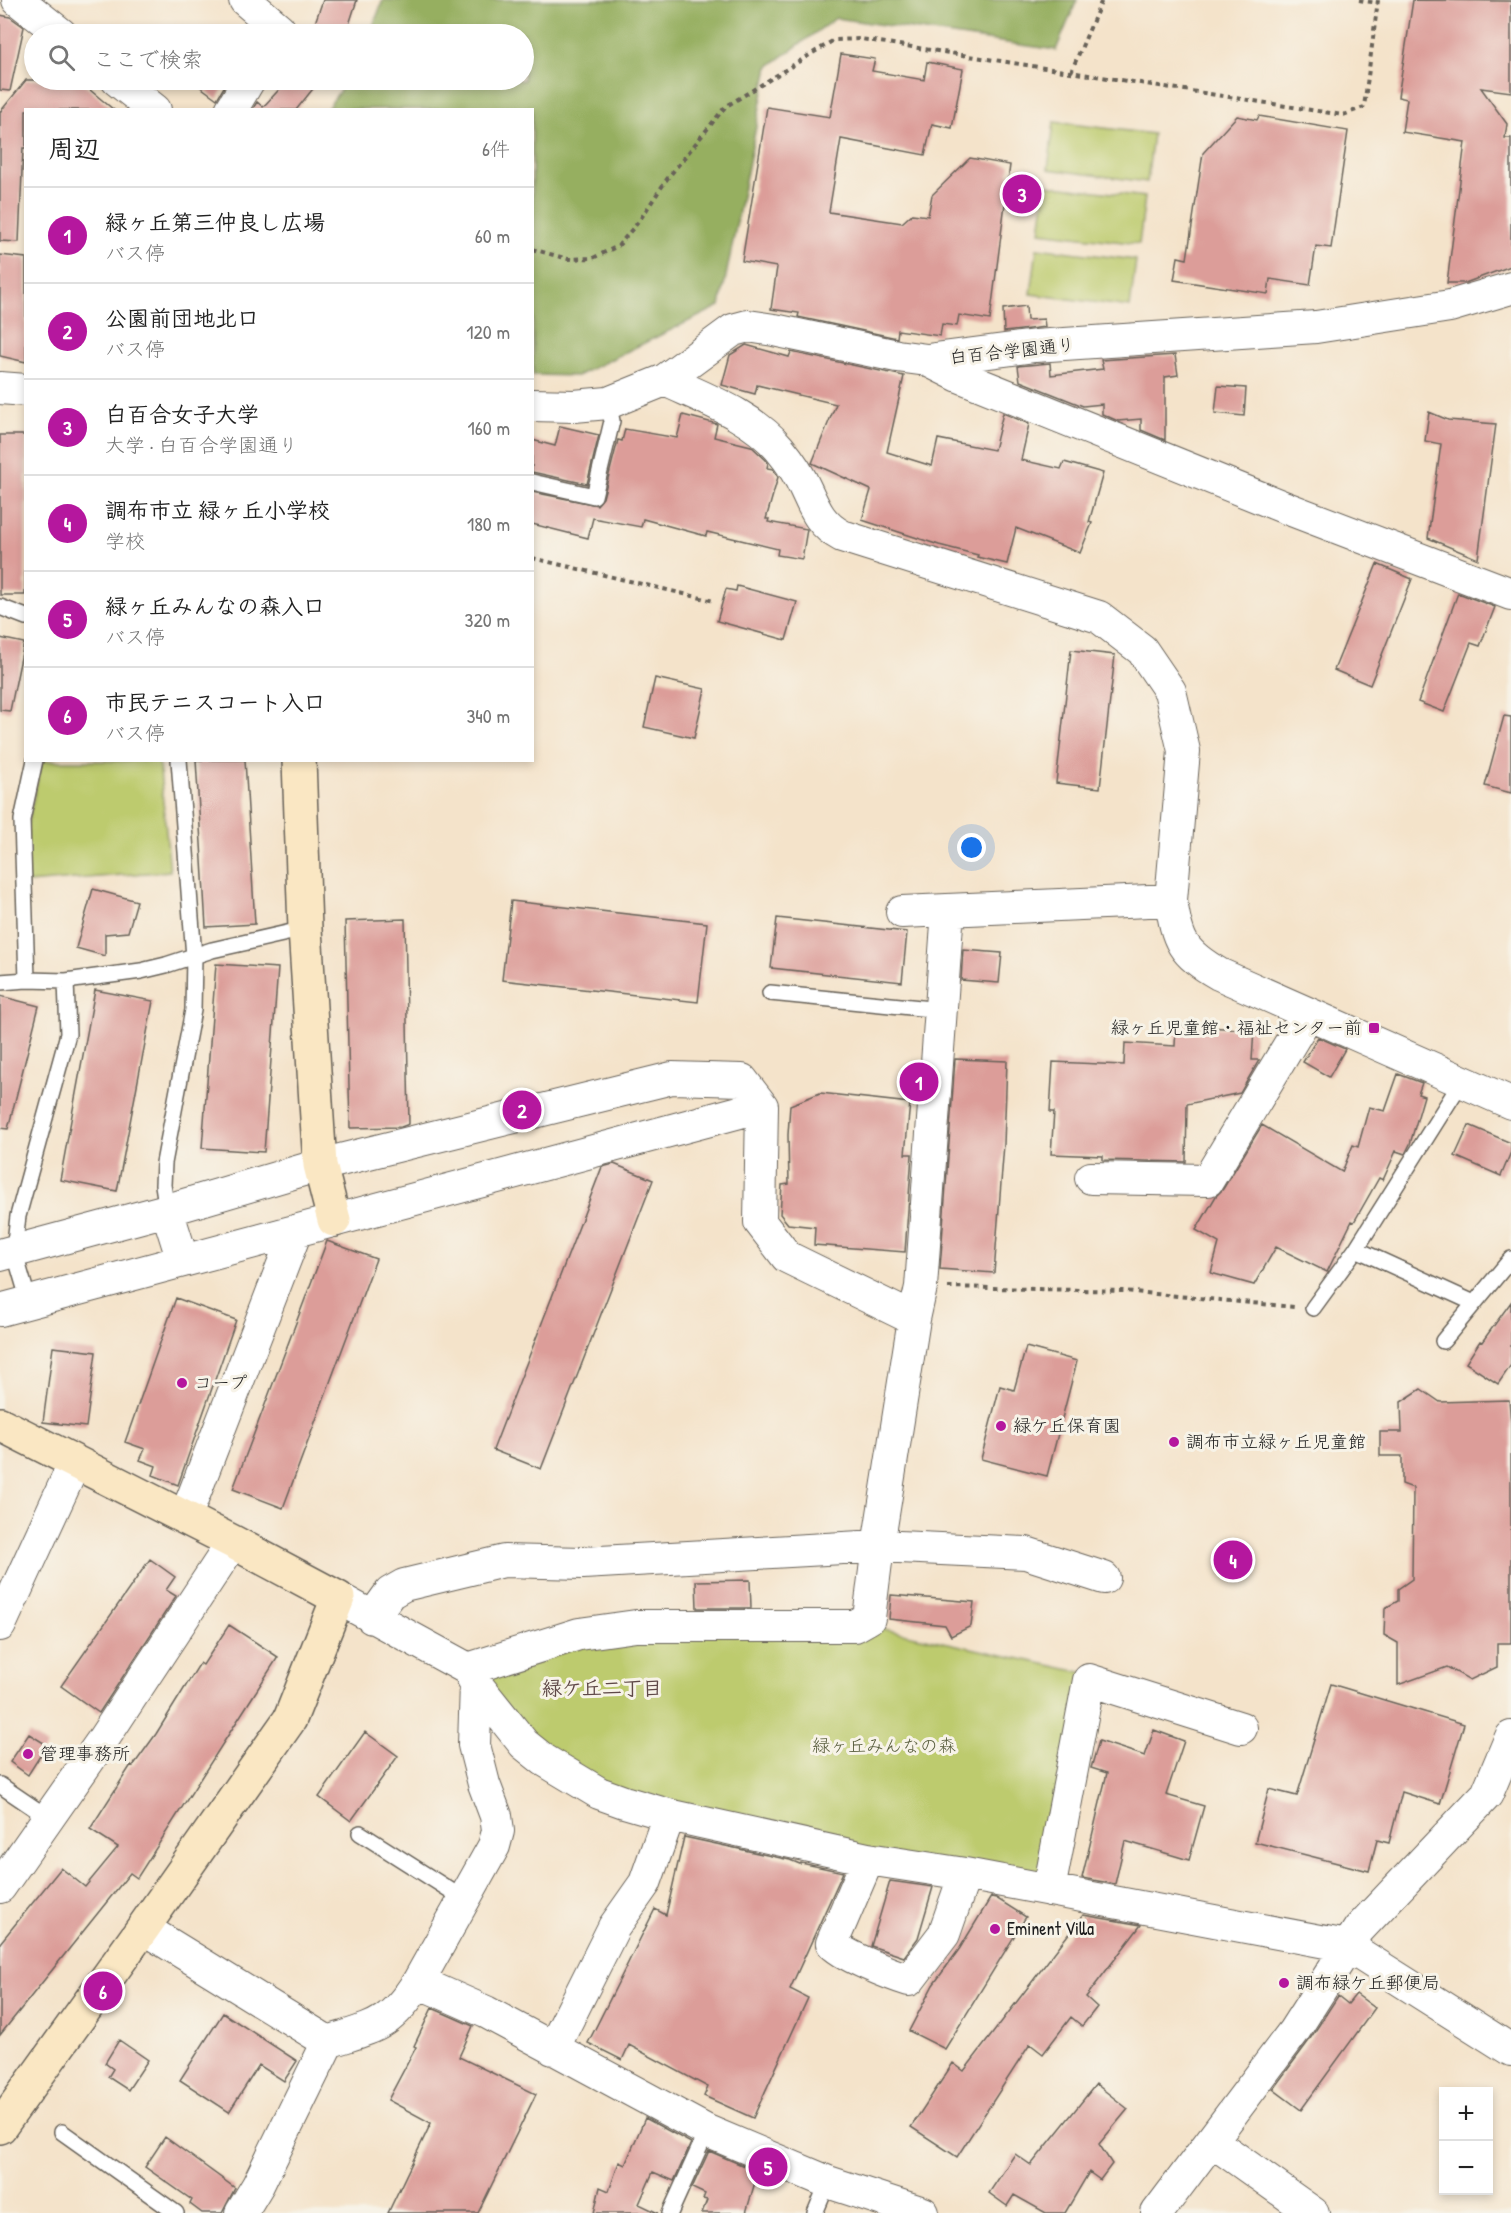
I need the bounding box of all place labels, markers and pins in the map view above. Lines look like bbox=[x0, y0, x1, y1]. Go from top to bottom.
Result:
pin: 3 bbox=[1002, 172, 1042, 216]
place label: 緑ヶ丘児童館・福祉センター前 bbox=[1111, 1015, 1362, 1040]
marker: 緑ヶ丘児童館・福祉センター前 bbox=[1367, 1021, 1381, 1035]
pin: 1 bbox=[900, 1060, 938, 1104]
pin: 2 bbox=[502, 1088, 542, 1132]
place label: コープ bbox=[194, 1370, 247, 1395]
marker: コープ bbox=[175, 1376, 189, 1390]
place label: 緑ケ丘保育園 bbox=[1013, 1413, 1121, 1438]
marker: 緑ケ丘保育園 bbox=[994, 1419, 1008, 1433]
place label: 調布市立緑ヶ丘児童館 bbox=[1186, 1429, 1366, 1454]
marker: 調布市立緑ヶ丘児童館 bbox=[1167, 1435, 1181, 1449]
pin: 4 bbox=[1214, 1538, 1252, 1582]
place label: 管理事務所 bbox=[40, 1741, 130, 1766]
marker: 管理事務所 bbox=[21, 1747, 35, 1761]
place label: Eminent Villa bbox=[1007, 1916, 1094, 1941]
marker: Eminent Villa bbox=[988, 1922, 1002, 1936]
pin: 6 bbox=[84, 1968, 122, 2014]
place label: 調布緑ケ丘郵便局 bbox=[1296, 1970, 1440, 1995]
marker: 調布緑ケ丘郵便局 bbox=[1277, 1976, 1291, 1990]
pin: 5 bbox=[748, 2144, 788, 2190]

